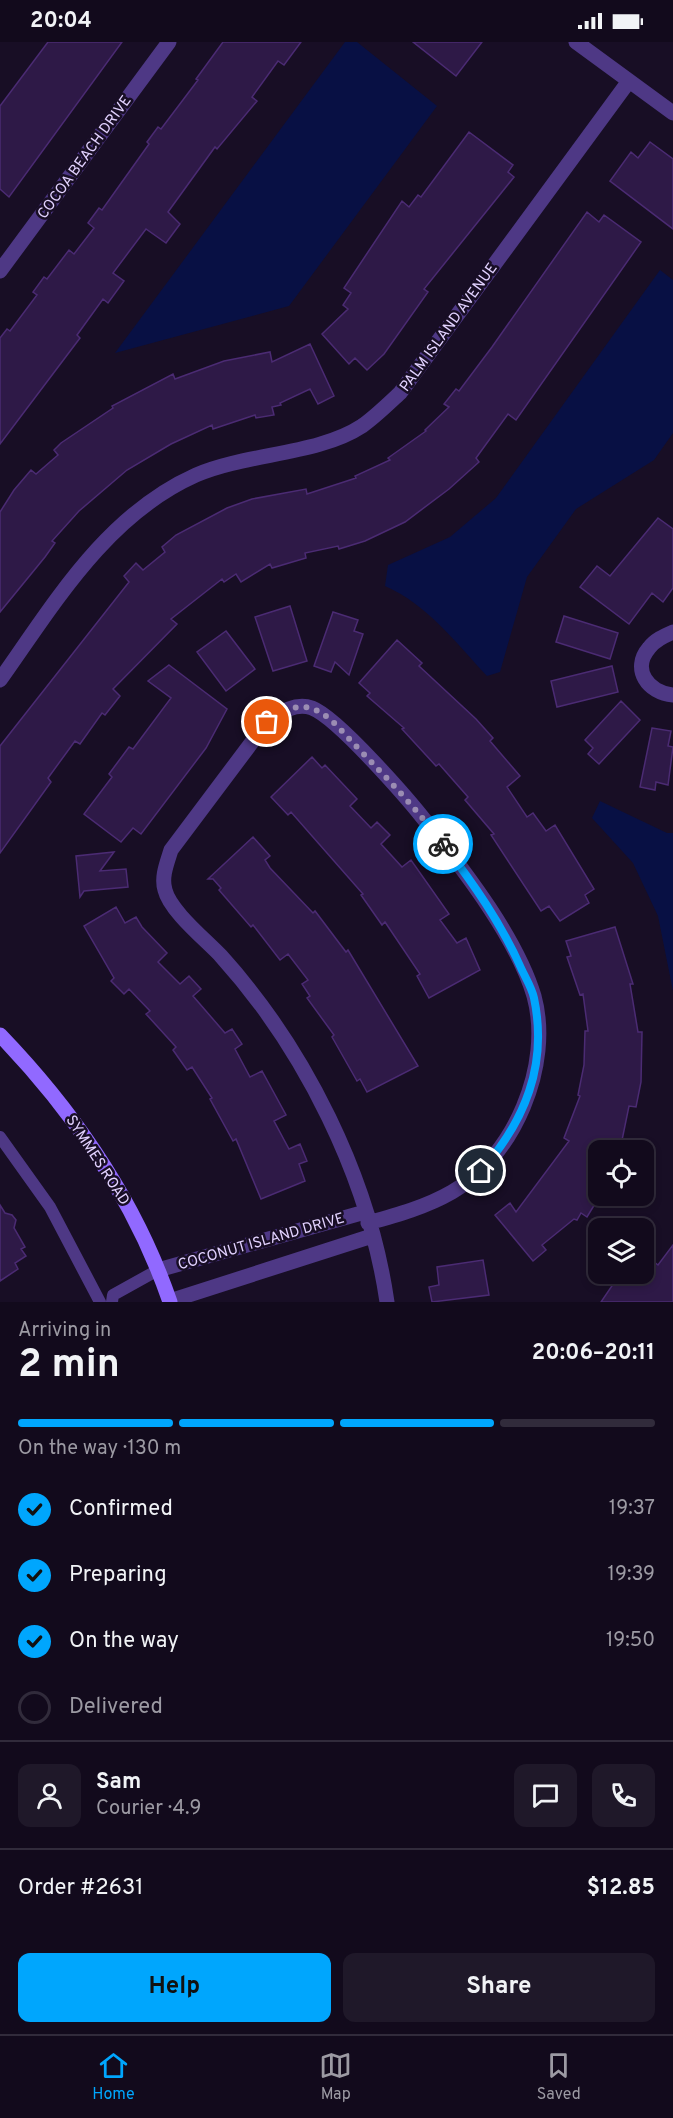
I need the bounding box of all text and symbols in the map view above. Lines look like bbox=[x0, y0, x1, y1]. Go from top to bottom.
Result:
text: 20:04 bbox=[30, 8, 92, 35]
street label: COCOA BEACH DRIVE bbox=[34, 92, 136, 223]
street label: PALM ISLAND AVENUE bbox=[396, 260, 502, 396]
pin bbox=[241, 696, 292, 747]
icon: bag bbox=[250, 705, 283, 738]
courier bbox=[413, 814, 473, 874]
icon: bike bbox=[427, 828, 460, 861]
street label: SYMMES ROAD bbox=[61, 1112, 133, 1209]
map controls bbox=[588, 1140, 654, 1284]
button: locate bbox=[588, 1140, 654, 1206]
pin bbox=[455, 1145, 506, 1196]
icon: home bbox=[464, 1154, 497, 1187]
street label: COCONUT ISLAND DRIVE bbox=[176, 1210, 347, 1275]
button: layers bbox=[588, 1218, 654, 1284]
text: Arriving in bbox=[18, 1318, 111, 1344]
text: 20:06–20:11 bbox=[532, 1340, 655, 1367]
text: 2 min bbox=[18, 1342, 120, 1391]
text: On the way · 130 m bbox=[18, 1436, 181, 1462]
icon: check bbox=[18, 1493, 51, 1526]
text: Confirmed bbox=[69, 1496, 173, 1523]
text: 19:37 bbox=[609, 1496, 655, 1522]
icon: check bbox=[18, 1559, 51, 1592]
text: Preparing bbox=[69, 1562, 167, 1589]
text: 19:39 bbox=[608, 1562, 655, 1588]
icon: check bbox=[18, 1625, 51, 1658]
text: On the way bbox=[69, 1628, 179, 1655]
text: 19:50 bbox=[606, 1628, 655, 1654]
text: Delivered bbox=[69, 1694, 163, 1721]
button: person bbox=[18, 1764, 81, 1827]
button: chat bbox=[514, 1764, 577, 1827]
button: phone bbox=[592, 1764, 655, 1827]
text: Sam bbox=[96, 1769, 141, 1796]
text: Courier · 4.9 bbox=[96, 1796, 201, 1822]
text: Order #2631 bbox=[18, 1875, 143, 1902]
text: $12.85 bbox=[587, 1875, 655, 1902]
button: Help bbox=[18, 1953, 331, 2022]
button: Share bbox=[343, 1953, 655, 2022]
tab: Home bbox=[92, 2049, 135, 2105]
tab: Map bbox=[319, 2049, 352, 2105]
tab: Saved bbox=[537, 2049, 581, 2105]

